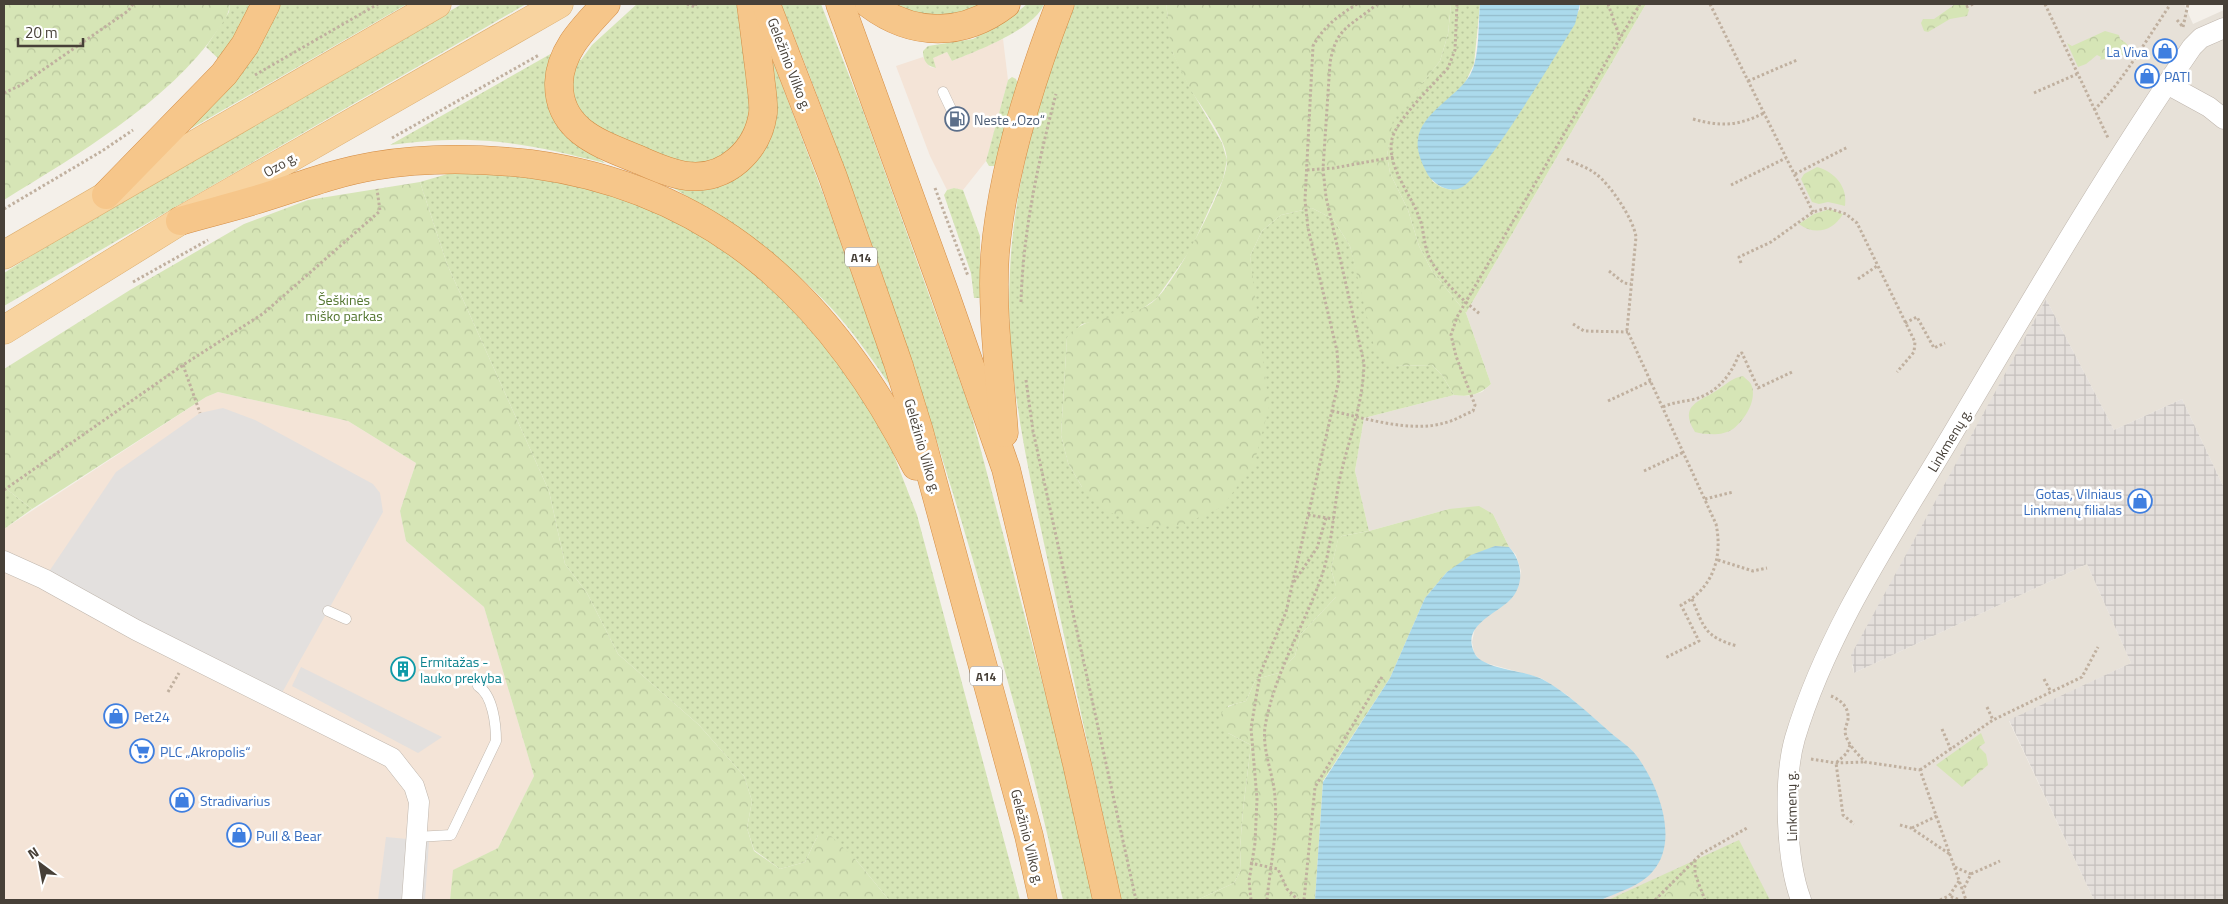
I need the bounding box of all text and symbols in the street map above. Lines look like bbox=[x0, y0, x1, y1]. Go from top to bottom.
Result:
street label: Geležinio Vilko g. bbox=[763, 14, 817, 114]
scale bar bbox=[18, 15, 82, 47]
text: 20 m bbox=[25, 21, 58, 44]
shop icon: La Viva bbox=[2152, 38, 2178, 64]
place label: La Viva bbox=[2106, 41, 2148, 62]
shop icon: PATI bbox=[2134, 63, 2160, 89]
place label: PATI bbox=[2164, 66, 2190, 87]
fuel station icon: Neste „Ozo“ bbox=[944, 106, 970, 132]
place label: Neste „Ozo“ bbox=[974, 109, 1045, 130]
street label: Ozo g. bbox=[259, 146, 301, 182]
road number: A14 bbox=[845, 248, 877, 266]
park label: Šeškinės miško parkas bbox=[305, 289, 383, 326]
street label: Geležinio Vilko g. bbox=[899, 396, 947, 496]
street label: Linkmenų g. bbox=[1922, 404, 1976, 476]
place label: Gotas, Vilniaus Linkmenų filialas bbox=[2023, 483, 2122, 520]
shop icon: Gotas, Vilniaus Linkmenų filialas bbox=[2127, 488, 2153, 514]
place label: Ermitažas - lauko prekyba bbox=[420, 651, 502, 688]
building icon: Ermitažas - lauko prekyba bbox=[390, 656, 416, 682]
road number: A14 bbox=[970, 666, 1002, 686]
shop icon: Pet24 bbox=[103, 703, 129, 729]
place label: Pet24 bbox=[134, 706, 170, 727]
supermarket icon: PLC „Akropolis“ bbox=[129, 738, 155, 764]
place label: PLC „Akropolis“ bbox=[160, 741, 250, 762]
street label: Linkmenų g. bbox=[1780, 770, 1802, 842]
shop icon: Stradivarius bbox=[169, 787, 195, 813]
street label: Geležinio Vilko g. bbox=[1006, 787, 1050, 887]
place label: Stradivarius bbox=[200, 790, 270, 811]
shop icon: Pull & Bear bbox=[226, 822, 252, 848]
place label: Pull & Bear bbox=[256, 825, 322, 846]
north arrow bbox=[15, 839, 65, 889]
text: N bbox=[23, 841, 43, 864]

